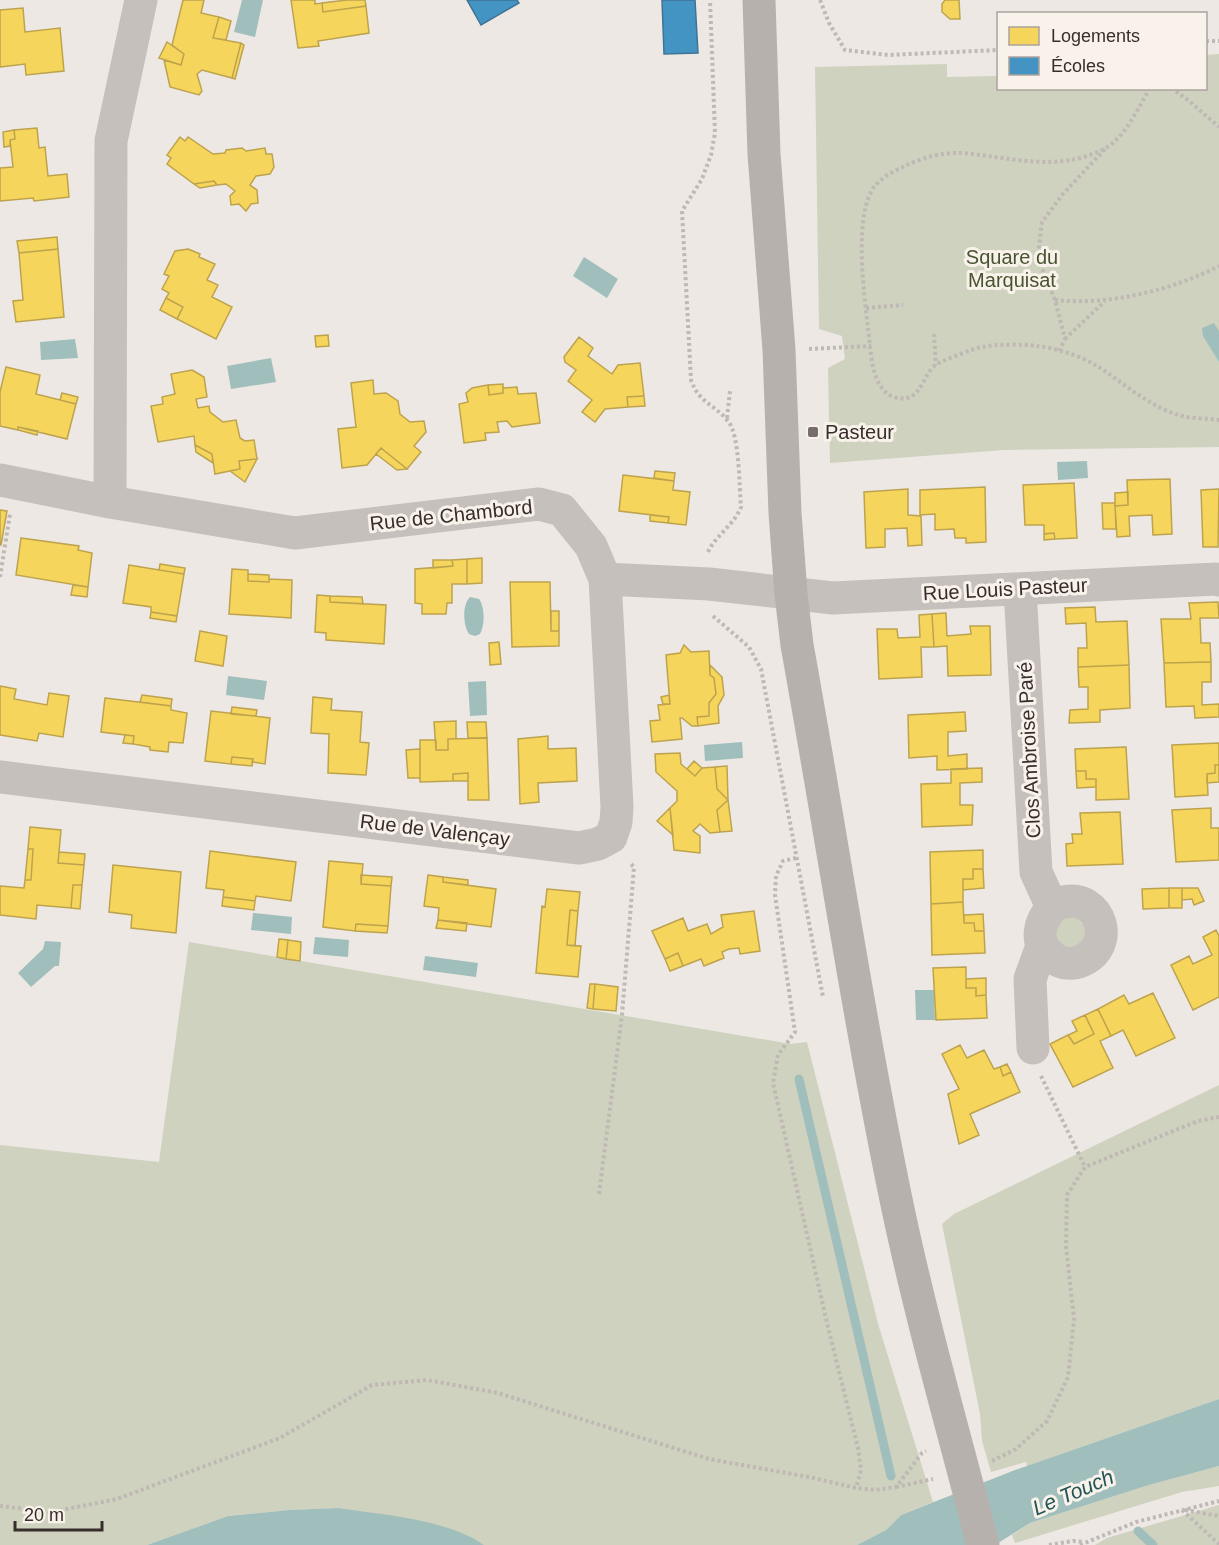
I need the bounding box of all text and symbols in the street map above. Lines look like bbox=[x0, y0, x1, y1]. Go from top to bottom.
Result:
legend bbox=[997, 12, 1207, 90]
text: Logements bbox=[1051, 26, 1140, 46]
text: Écoles bbox=[1051, 56, 1105, 76]
park label: Square du Marquisat bbox=[966, 246, 1058, 291]
place label: Pasteur bbox=[825, 421, 894, 443]
marker: Pasteur bbox=[806, 425, 820, 439]
street label: Rue de Chambord bbox=[369, 496, 533, 534]
street label: Rue Louis Pasteur bbox=[922, 574, 1088, 604]
street label: Clos Ambroise Paré bbox=[1013, 661, 1045, 839]
street label: Rue de Valençay bbox=[359, 810, 511, 850]
water label: Le Touch bbox=[1029, 1465, 1117, 1519]
scale bar bbox=[15, 1494, 102, 1532]
text: 20 m bbox=[24, 1505, 64, 1525]

